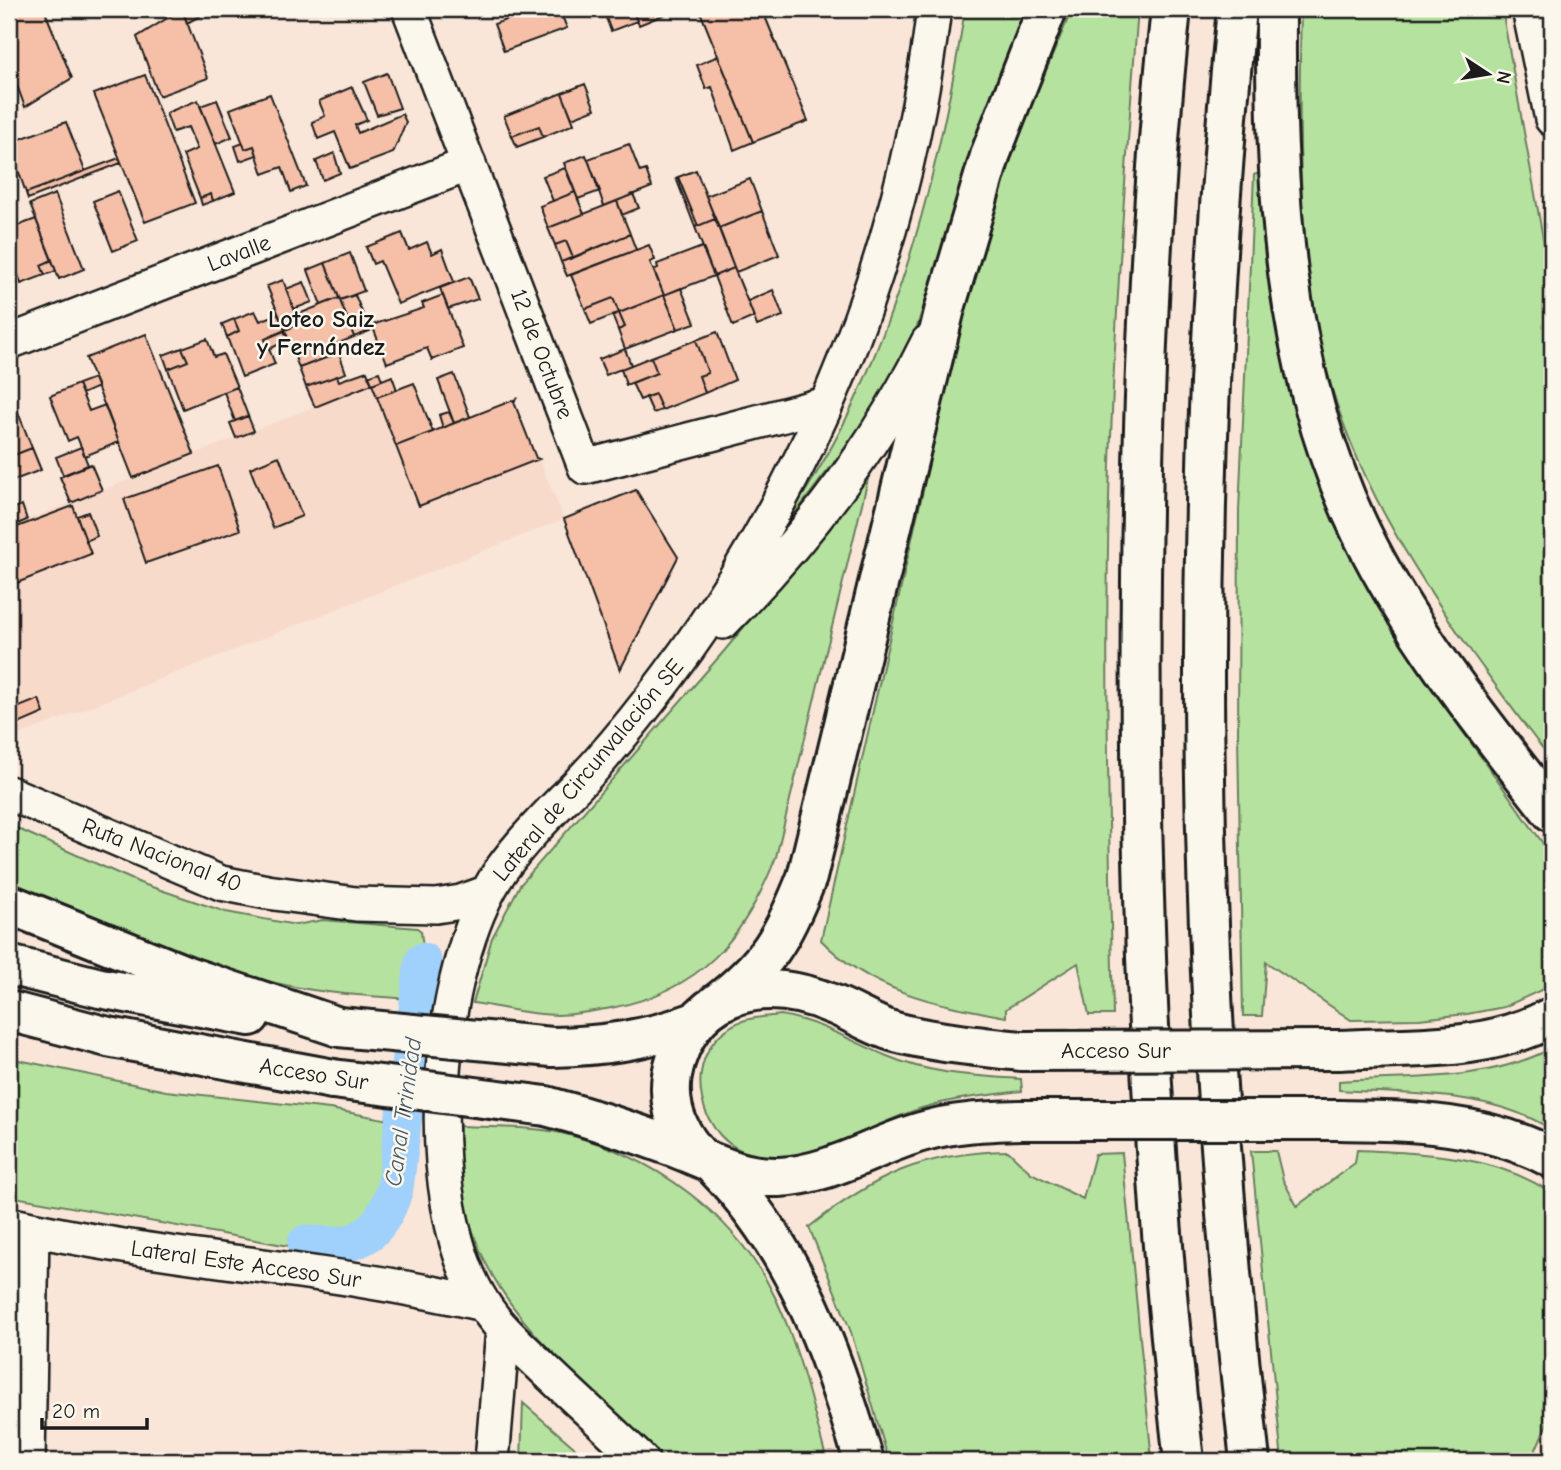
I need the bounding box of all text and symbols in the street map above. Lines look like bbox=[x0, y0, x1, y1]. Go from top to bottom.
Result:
north arrow bbox=[1452, 38, 1522, 108]
text: N bbox=[1492, 69, 1516, 86]
street label: Lavalle bbox=[204, 229, 274, 277]
street label: 12 de Octubre bbox=[505, 285, 579, 423]
district label: Loteo Saiz y Fernández bbox=[257, 305, 386, 361]
street label: Lateral de Circunvalación SE bbox=[487, 653, 689, 887]
street label: Ruta Nacional 40 bbox=[78, 812, 246, 898]
water label: Canal Trinidad bbox=[379, 1035, 427, 1188]
street label: Acceso Sur bbox=[1061, 1037, 1172, 1064]
street label: Acceso Sur bbox=[258, 1052, 371, 1096]
street label: Lateral Este Acceso Sur bbox=[129, 1234, 364, 1294]
scale bar bbox=[42, 1386, 147, 1430]
text: 20 m bbox=[52, 1399, 100, 1423]

